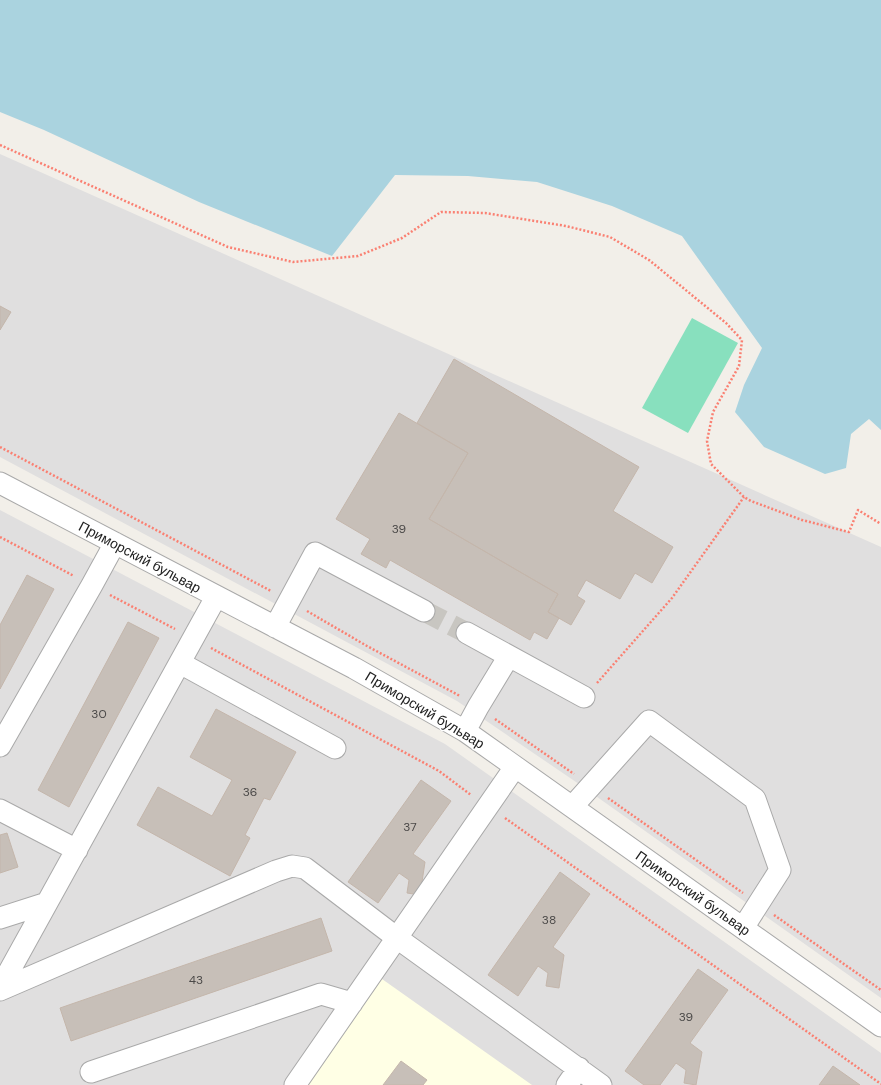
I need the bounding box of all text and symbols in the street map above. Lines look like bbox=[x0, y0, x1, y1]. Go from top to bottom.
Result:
street label: Приморский бульвар bbox=[76, 517, 204, 597]
house number: 39 bbox=[392, 521, 406, 537]
street label: Приморский бульвар bbox=[362, 667, 488, 753]
house number: 30 bbox=[91, 706, 107, 722]
house number: 36 bbox=[243, 784, 257, 800]
house number: 37 bbox=[403, 819, 417, 835]
street label: Приморский бульвар bbox=[632, 847, 754, 940]
house number: 38 bbox=[542, 912, 556, 928]
house number: 43 bbox=[189, 972, 203, 988]
house number: 39 bbox=[679, 1009, 693, 1025]

